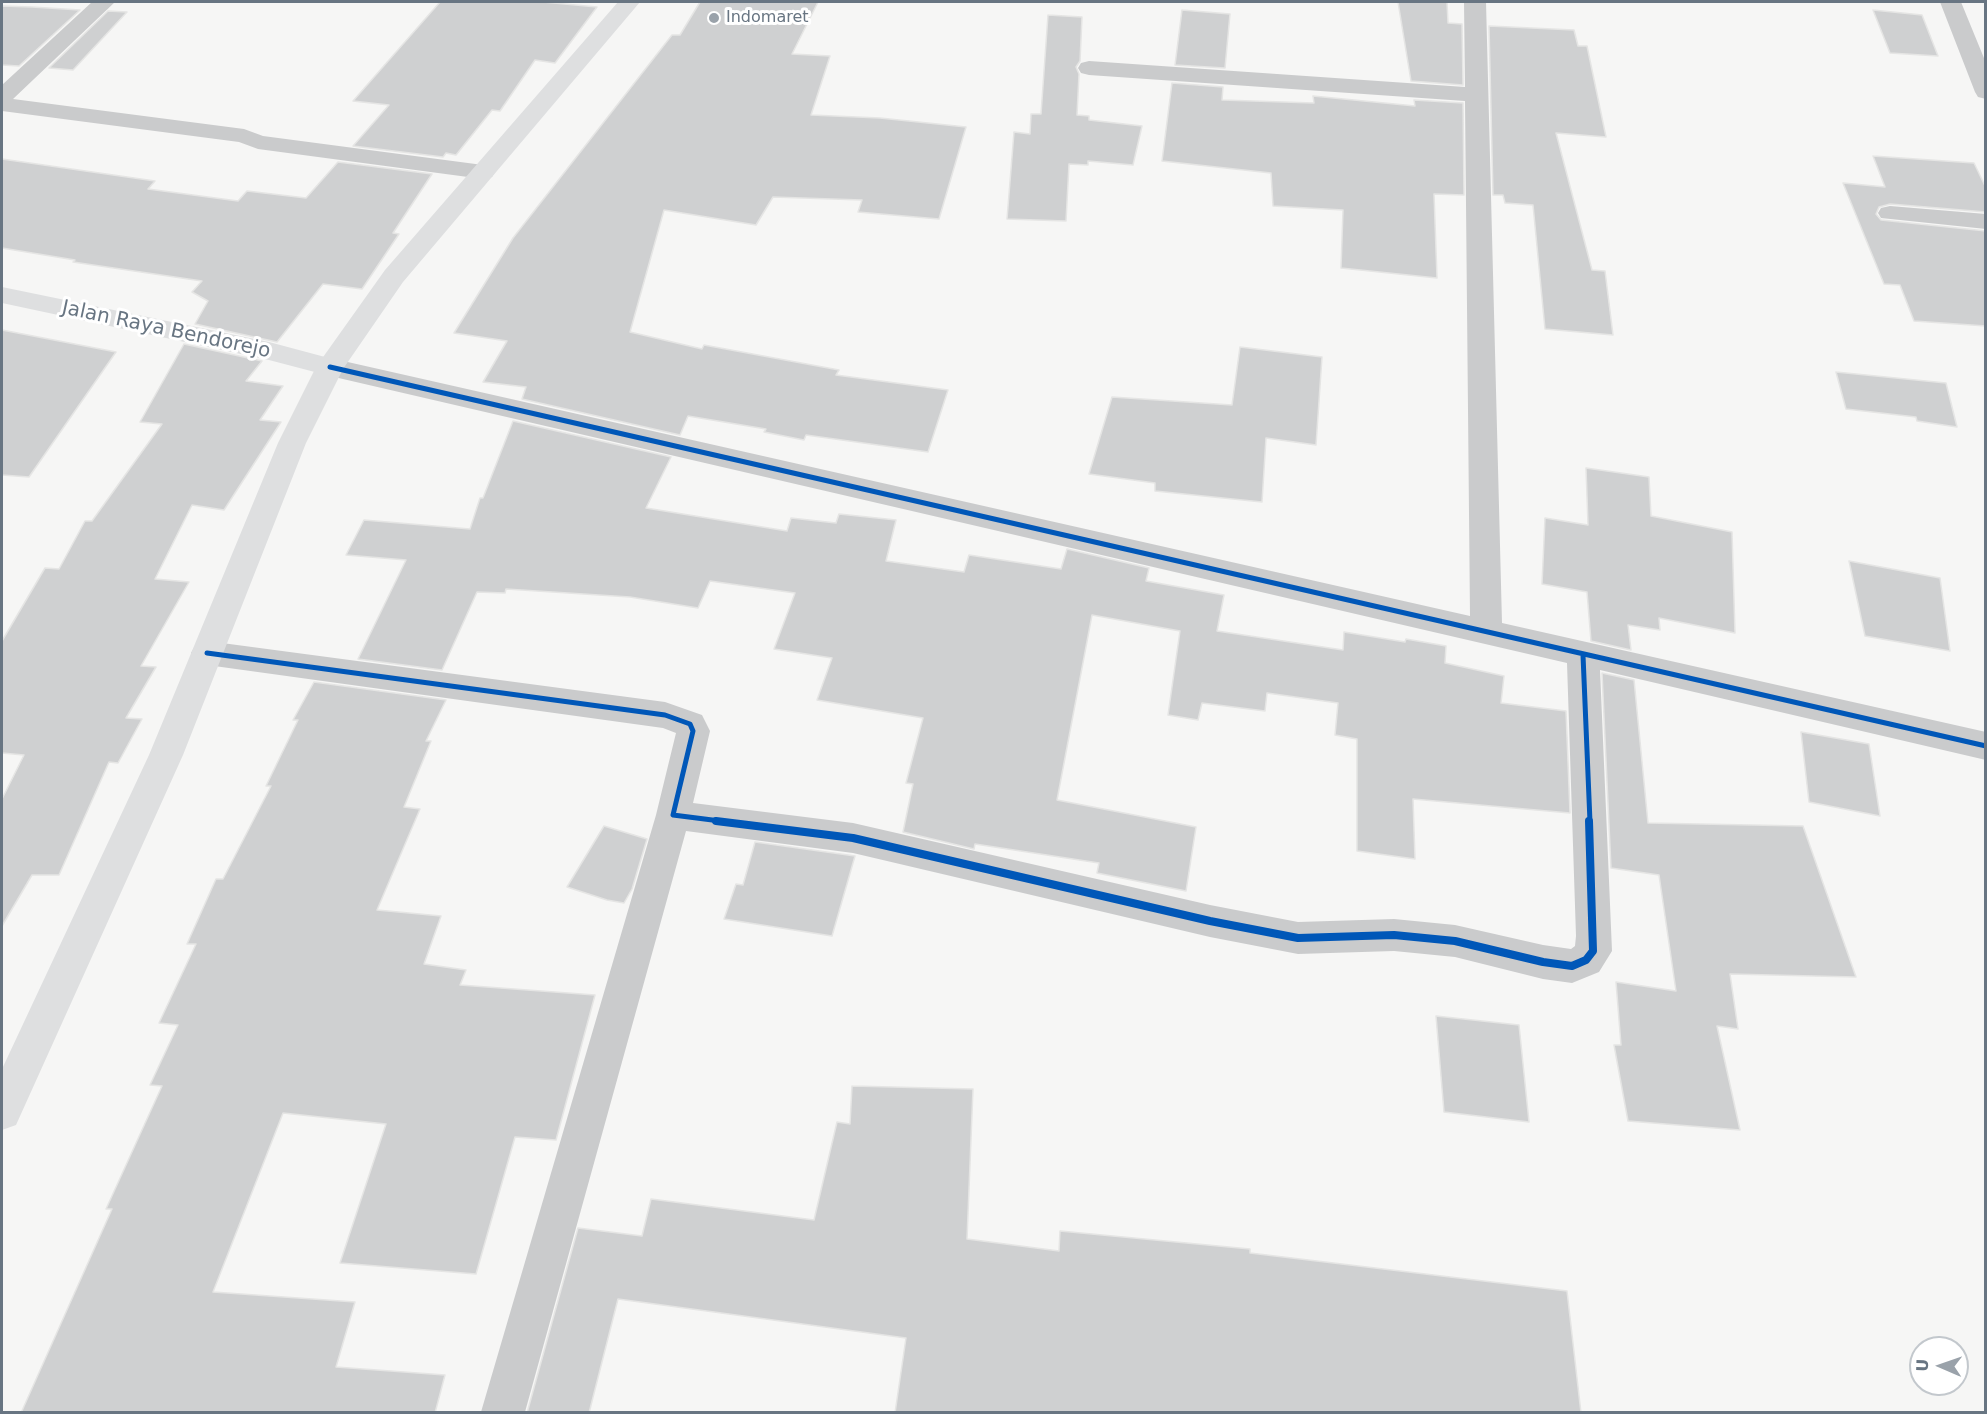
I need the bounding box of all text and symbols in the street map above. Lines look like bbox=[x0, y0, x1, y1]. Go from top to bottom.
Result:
place label: Indomaret bbox=[726, 8, 809, 28]
marker: Indomaret bbox=[707, 11, 721, 25]
street label: Jalan Raya Bendorejo bbox=[59, 296, 273, 364]
north arrow bbox=[1909, 1336, 1969, 1396]
text: U bbox=[1913, 1359, 1932, 1372]

